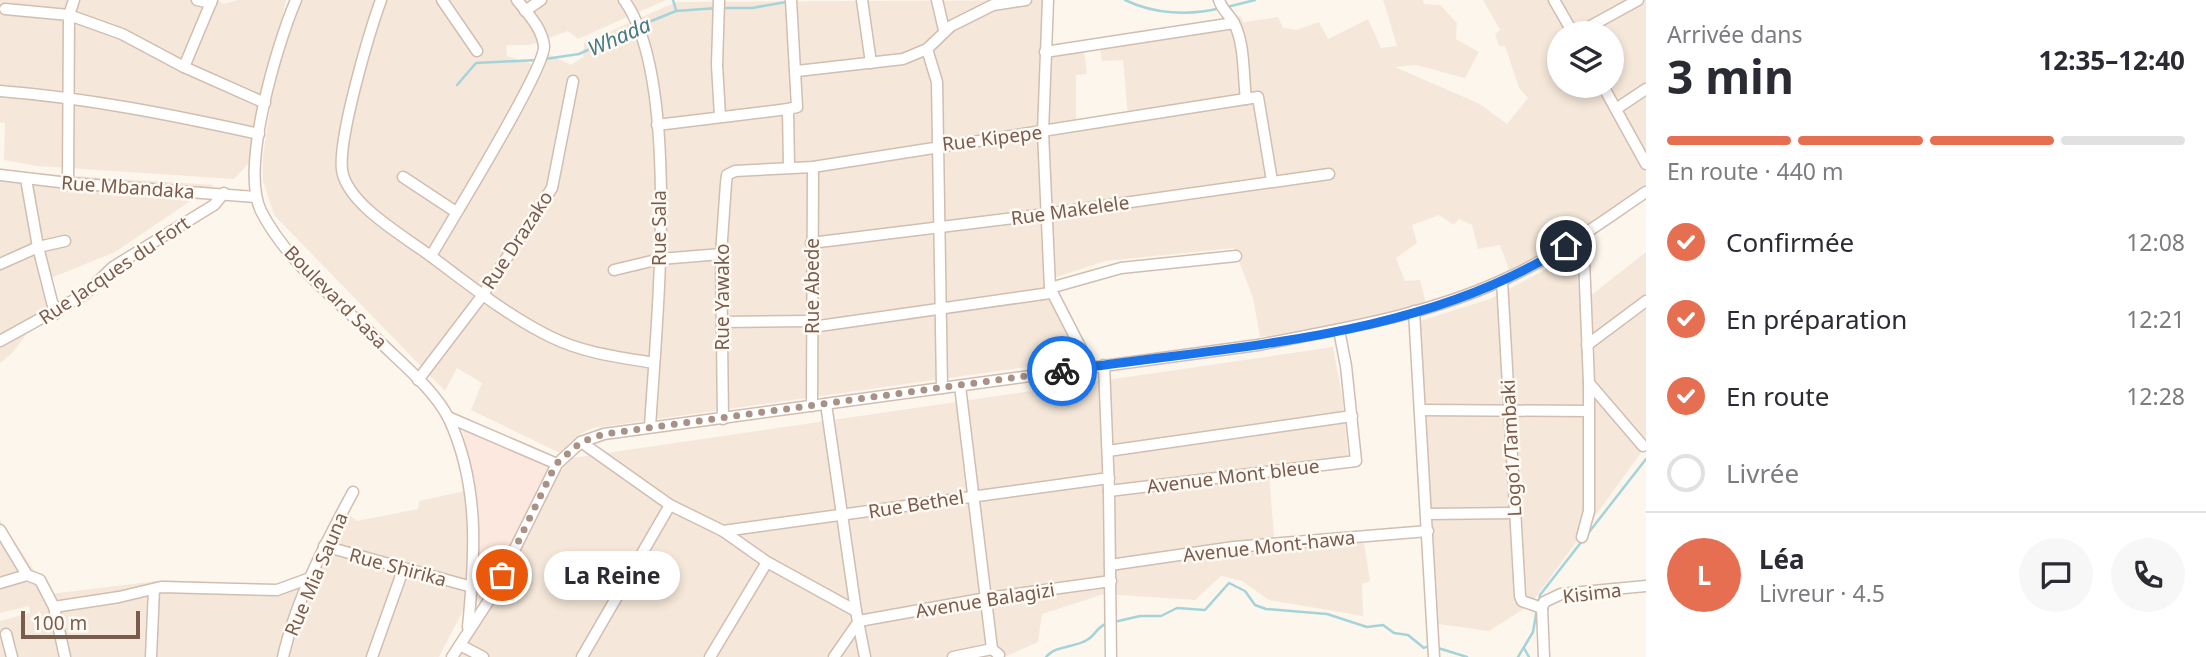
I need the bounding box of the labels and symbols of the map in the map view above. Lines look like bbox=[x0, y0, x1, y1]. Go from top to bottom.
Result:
water label: Whada bbox=[583, 10, 655, 62]
street label: Rue Kipepe bbox=[940, 119, 1044, 157]
street label: Rue Mbandaka bbox=[60, 169, 196, 205]
street label: Rue Drazako bbox=[475, 186, 559, 294]
street label: Rue Makelele bbox=[1009, 189, 1131, 231]
street label: Rue Sala bbox=[646, 190, 672, 266]
street label: Rue Jacques du Fort bbox=[33, 210, 195, 330]
pin bbox=[1536, 216, 1596, 276]
street label: Rue Abede bbox=[799, 238, 825, 334]
street label: Boulevard Sasa bbox=[279, 240, 393, 354]
street label: Rue Yawako bbox=[709, 244, 735, 350]
courier bbox=[1027, 336, 1097, 406]
street label: Logo1/Tambaki bbox=[1494, 379, 1528, 517]
street label: Avenue Mont bleue bbox=[1145, 453, 1321, 499]
street label: Rue Bethel bbox=[866, 484, 966, 524]
street label: Rue Mia Sauna bbox=[278, 508, 354, 640]
street label: Avenue Mont-hawa bbox=[1182, 524, 1356, 568]
street label: Rue Shirika bbox=[346, 542, 450, 592]
pin bbox=[472, 545, 532, 605]
callout: La Reine bbox=[544, 550, 680, 600]
street label: Avenue Balagizi bbox=[914, 576, 1056, 624]
street label: Kisima bbox=[1561, 576, 1623, 610]
scale bar bbox=[21, 608, 140, 640]

